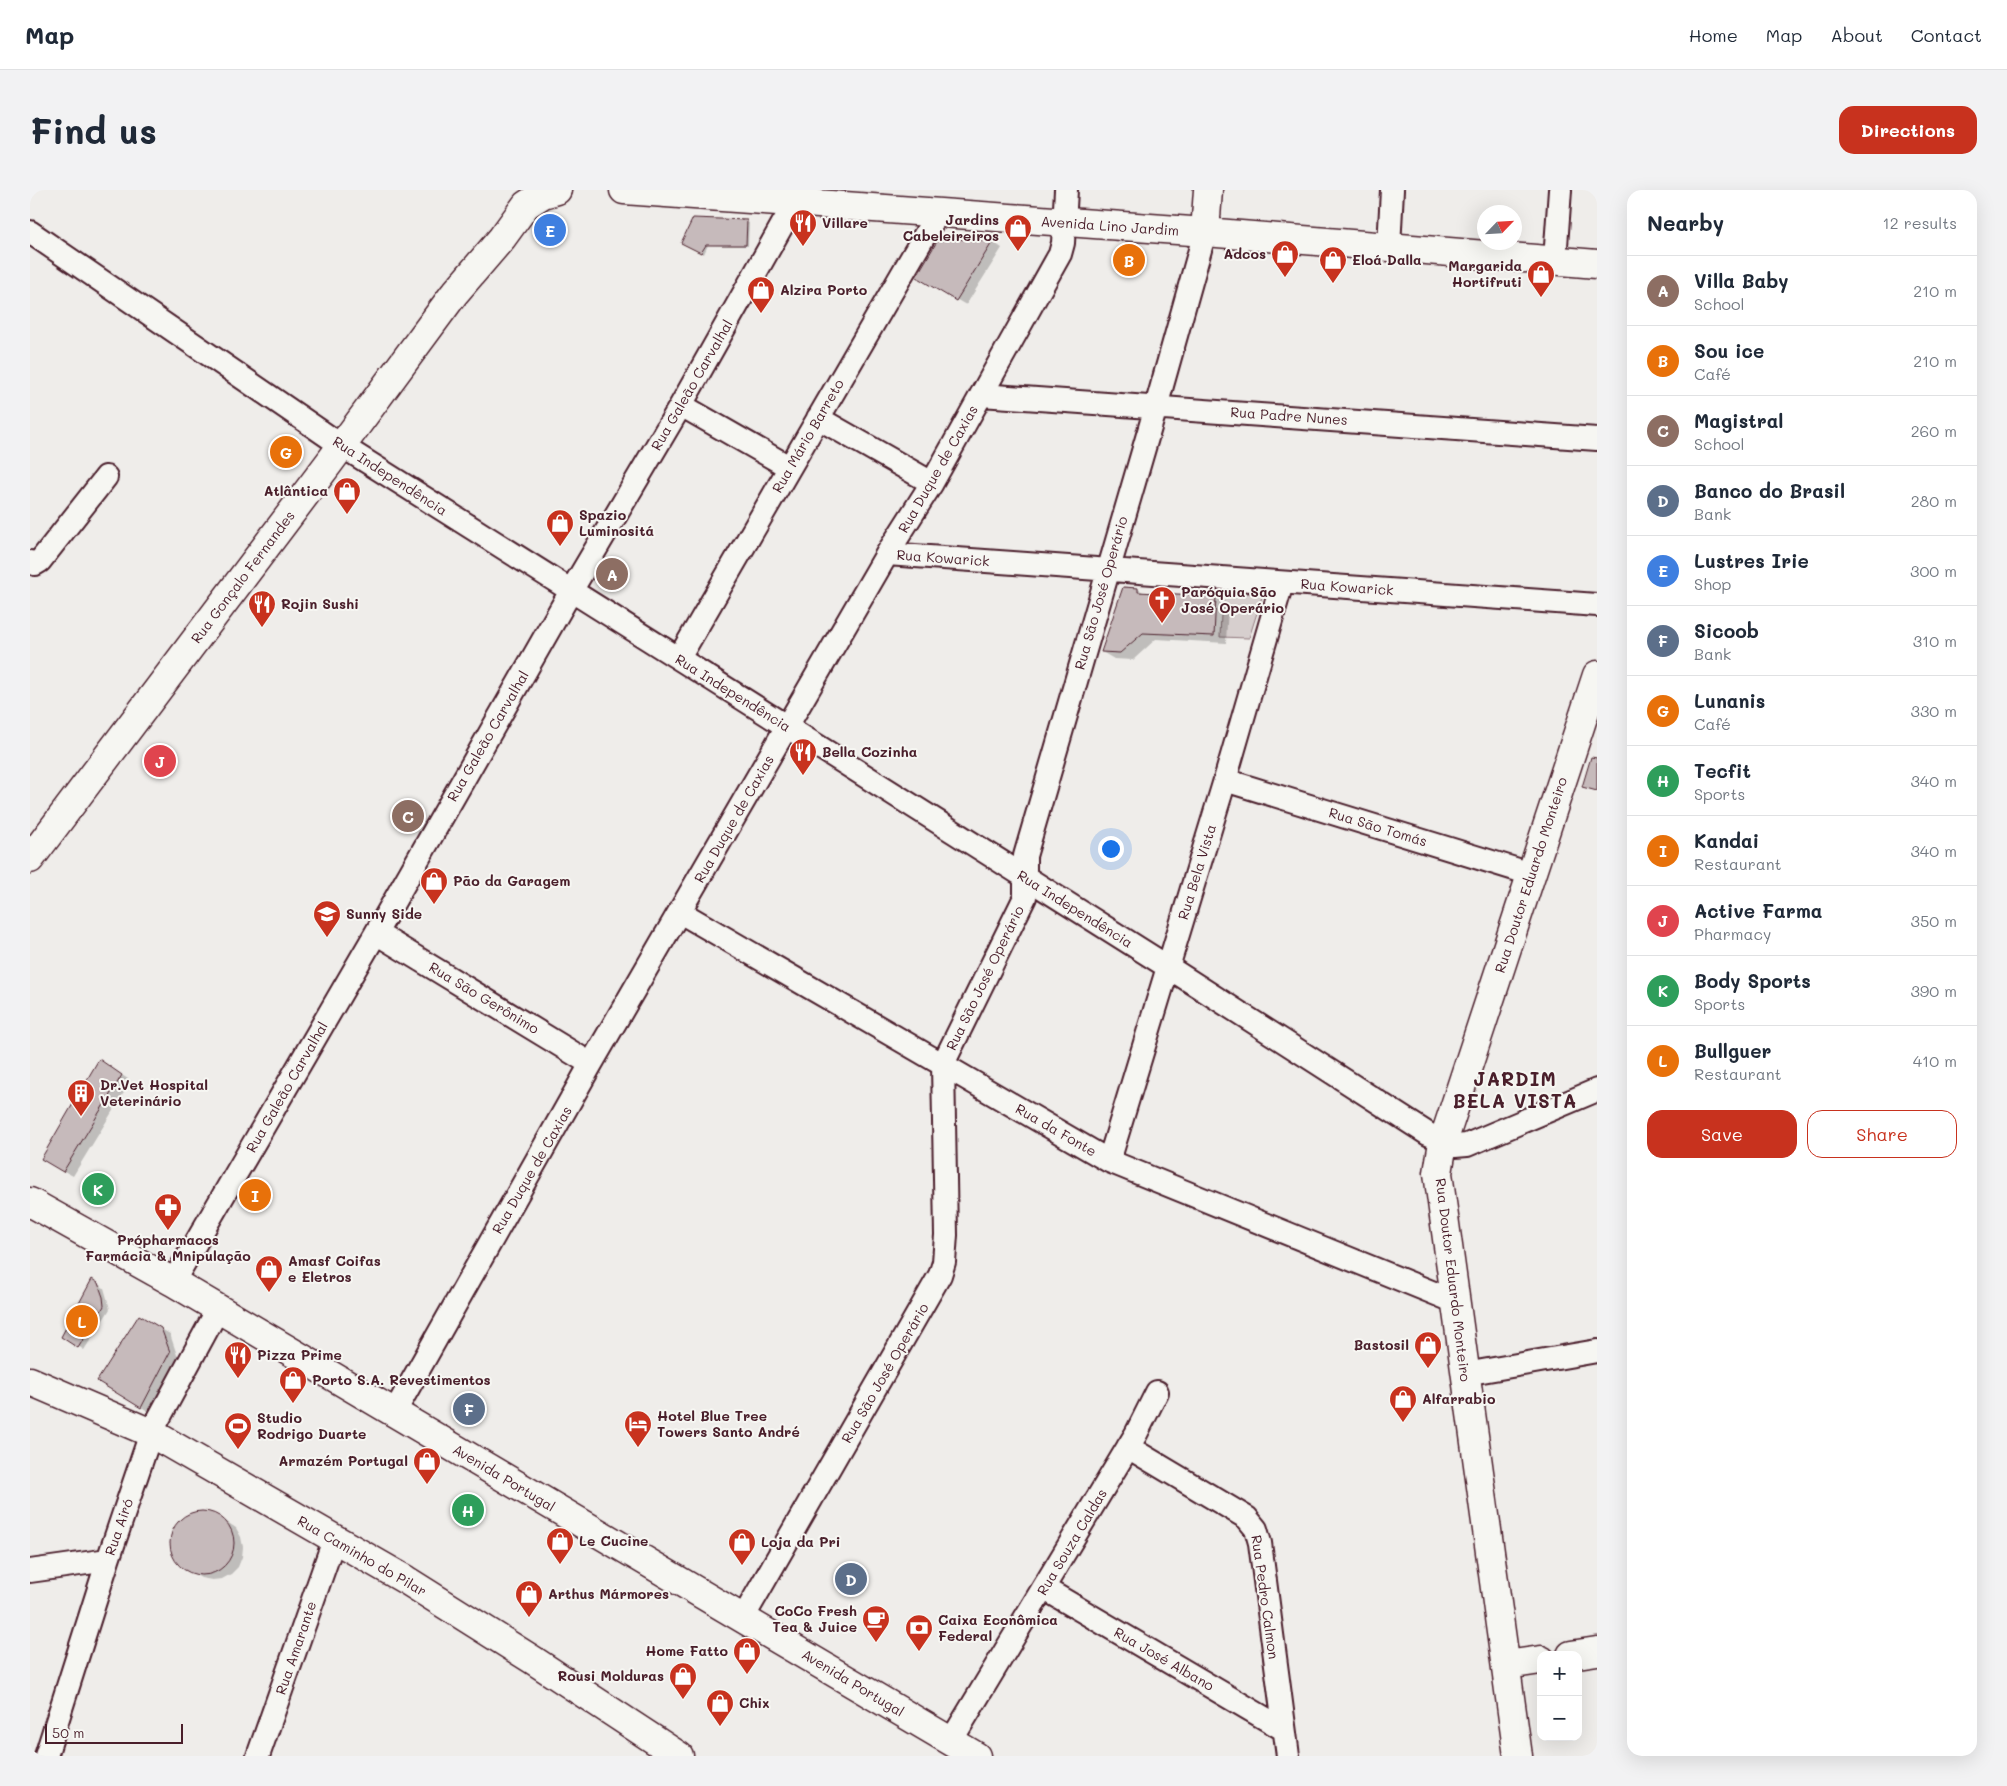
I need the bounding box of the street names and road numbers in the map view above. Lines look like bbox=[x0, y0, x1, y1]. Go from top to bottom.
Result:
street label: Avenida Lino Jardim bbox=[1040, 211, 1180, 240]
street label: Rua Galeão Carvalhal bbox=[646, 316, 737, 454]
street label: Rua Mário Barreto bbox=[767, 375, 848, 496]
street label: Rua Duque de Caxias bbox=[893, 401, 982, 536]
street label: Rua Padre Nunes bbox=[1230, 402, 1348, 429]
street label: Rua Independência bbox=[329, 431, 451, 520]
street label: Rua Gonçalo Fernandes bbox=[186, 506, 299, 647]
street label: Rua São José Operário bbox=[1069, 514, 1132, 672]
street label: Rua Kowarick bbox=[896, 545, 990, 570]
street label: Rua Kowarick bbox=[1300, 574, 1394, 599]
street label: Rua Independência bbox=[672, 649, 795, 736]
street label: Rua Galeão Carvalhal bbox=[442, 667, 533, 805]
street label: Rua Duque de Caxias bbox=[689, 751, 778, 886]
street label: Rua Doutor Eduardo Monteiro bbox=[1490, 774, 1571, 975]
street label: Rua São Tomás bbox=[1327, 803, 1430, 851]
street label: Rua Bela Vista bbox=[1173, 822, 1220, 922]
street label: Rua Independência bbox=[1014, 865, 1137, 952]
street label: Rua São José Operário bbox=[941, 902, 1028, 1053]
street label: Rua São Gerônimo bbox=[426, 957, 543, 1038]
street label: Rua Galeão Carvalhal bbox=[241, 1018, 332, 1156]
street label: Rua da Fonte bbox=[1012, 1099, 1100, 1160]
street label: Rua Duque de Caxias bbox=[487, 1102, 576, 1237]
street label: Rua Doutor Eduardo Monteiro bbox=[1432, 1177, 1475, 1383]
street label: Rua São José Operário bbox=[837, 1299, 933, 1446]
street label: Avenida Portugal bbox=[449, 1439, 559, 1516]
street label: Rua Souza Caldas bbox=[1032, 1485, 1111, 1599]
street label: Rua Airó bbox=[100, 1496, 137, 1558]
street label: Rua Caminho do Pilar bbox=[294, 1511, 430, 1600]
street label: Rua Pedro Calmon bbox=[1247, 1534, 1284, 1660]
street label: Rua Amarante bbox=[271, 1599, 320, 1697]
street label: Rua José Albano bbox=[1111, 1622, 1218, 1695]
street label: Avenida Portugal bbox=[798, 1644, 908, 1721]

